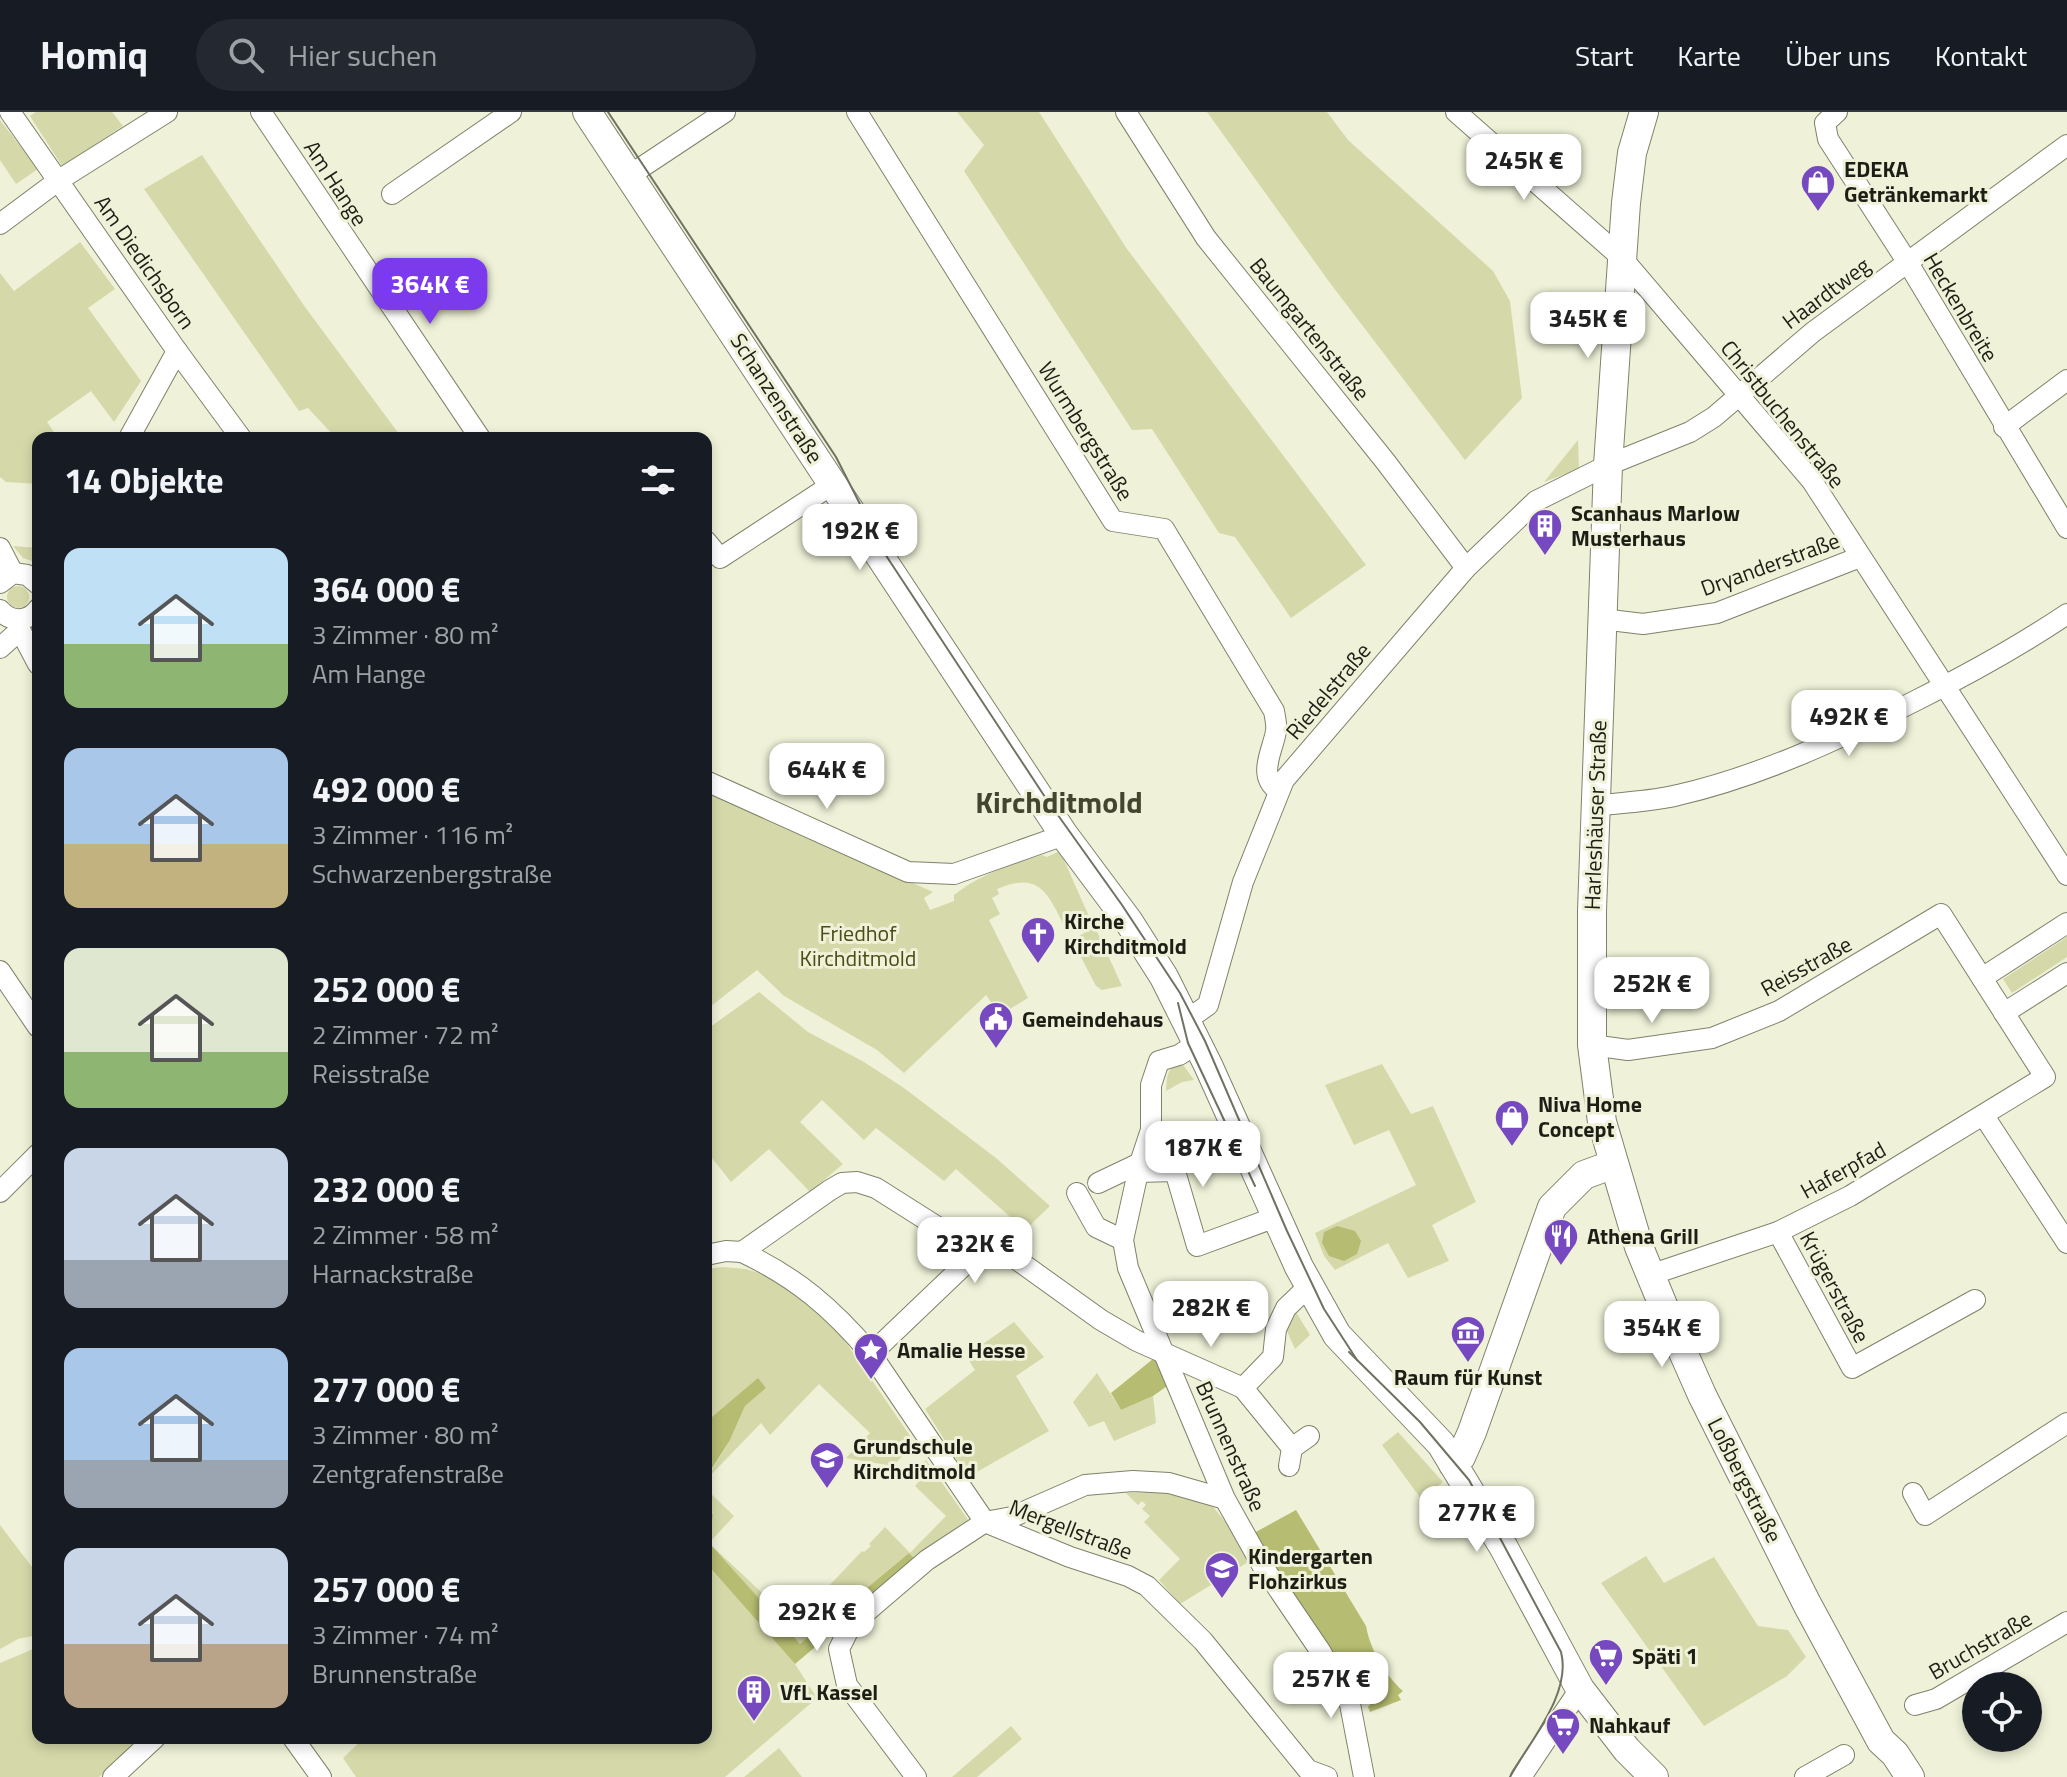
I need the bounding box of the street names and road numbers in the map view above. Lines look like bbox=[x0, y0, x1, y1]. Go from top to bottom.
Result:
street label: Am Hange bbox=[295, 133, 377, 233]
street label: Am Diedichsborn bbox=[86, 188, 204, 336]
street label: Heckenbreite bbox=[1915, 246, 2007, 368]
street label: Haardtweg bbox=[1775, 249, 1877, 337]
street label: Baumgartenstraße bbox=[1242, 250, 1378, 408]
street label: Schanzenstraße bbox=[722, 326, 832, 470]
street label: Christbuchenstraße bbox=[1712, 333, 1854, 495]
street label: Wurmbergstraße bbox=[1030, 355, 1142, 507]
street label: Dryanderstraße bbox=[1696, 523, 1844, 605]
street label: Riedelstraße bbox=[1277, 635, 1379, 747]
street label: Harleshäuser Straße bbox=[1575, 719, 1615, 911]
street label: Reisstraße bbox=[1754, 927, 1858, 1005]
street label: Haferpfad bbox=[1794, 1133, 1892, 1207]
street label: Krügerstraße bbox=[1791, 1225, 1879, 1349]
street label: Brunnenstraße bbox=[1187, 1375, 1275, 1517]
street label: Loßbergstraße bbox=[1699, 1411, 1791, 1549]
street label: Mergellstraße bbox=[1004, 1490, 1138, 1568]
street label: Bruchstraße bbox=[1922, 1602, 2038, 1688]

